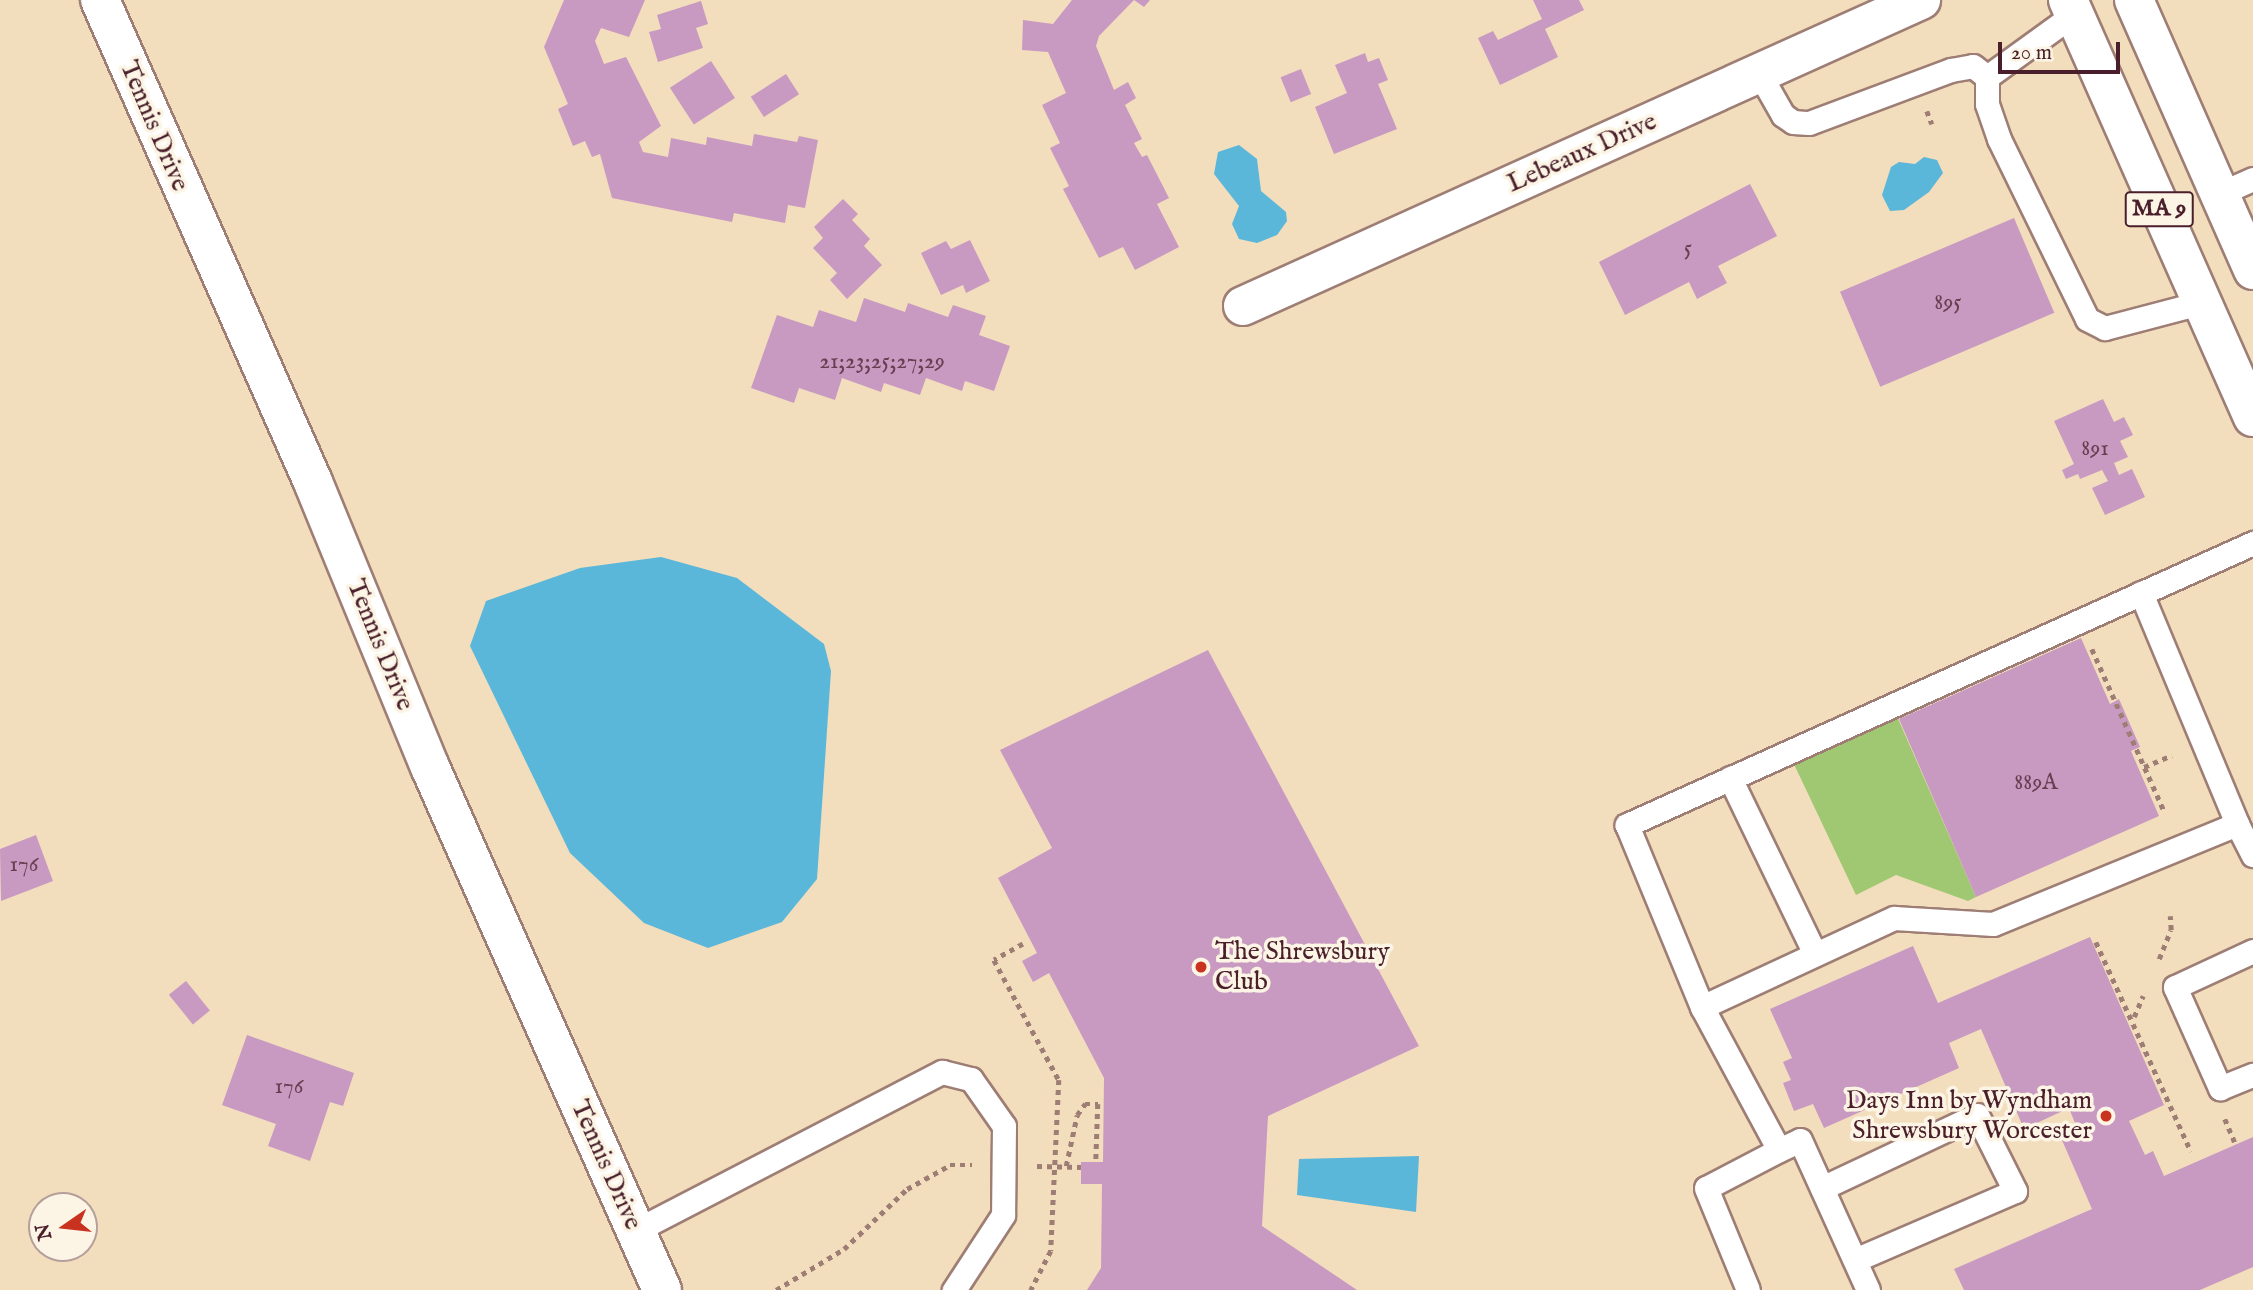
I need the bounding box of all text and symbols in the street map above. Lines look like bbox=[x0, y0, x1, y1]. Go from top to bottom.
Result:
scale bar bbox=[2001, 28, 2124, 72]
text: 20 m bbox=[2011, 40, 2052, 67]
street label: Tennis Drive bbox=[113, 56, 195, 196]
street label: Lebeaux Drive bbox=[1503, 106, 1661, 200]
road number: MA 9 bbox=[2124, 188, 2194, 230]
house number: 5 bbox=[1684, 235, 1692, 263]
house number: 895 bbox=[1934, 289, 1962, 317]
house number: 21;23;25;27;29 bbox=[819, 348, 945, 376]
house number: 891 bbox=[2081, 435, 2109, 463]
street label: Tennis Drive bbox=[340, 575, 420, 715]
house number: 889A bbox=[2014, 769, 2058, 797]
house number: 176 bbox=[9, 851, 39, 879]
place label: The Shrewsbury Club bbox=[1215, 936, 1390, 998]
marker: The Shrewsbury Club bbox=[1193, 959, 1209, 975]
house number: 176 bbox=[274, 1073, 304, 1101]
place label: Days Inn by Wyndham Shrewsbury Worcester bbox=[1846, 1085, 2092, 1146]
street label: Tennis Drive bbox=[564, 1095, 648, 1235]
marker: Days Inn by Wyndham Shrewsbury Worcester bbox=[2098, 1108, 2114, 1124]
north arrow bbox=[28, 1192, 98, 1262]
text: N bbox=[31, 1221, 58, 1242]

